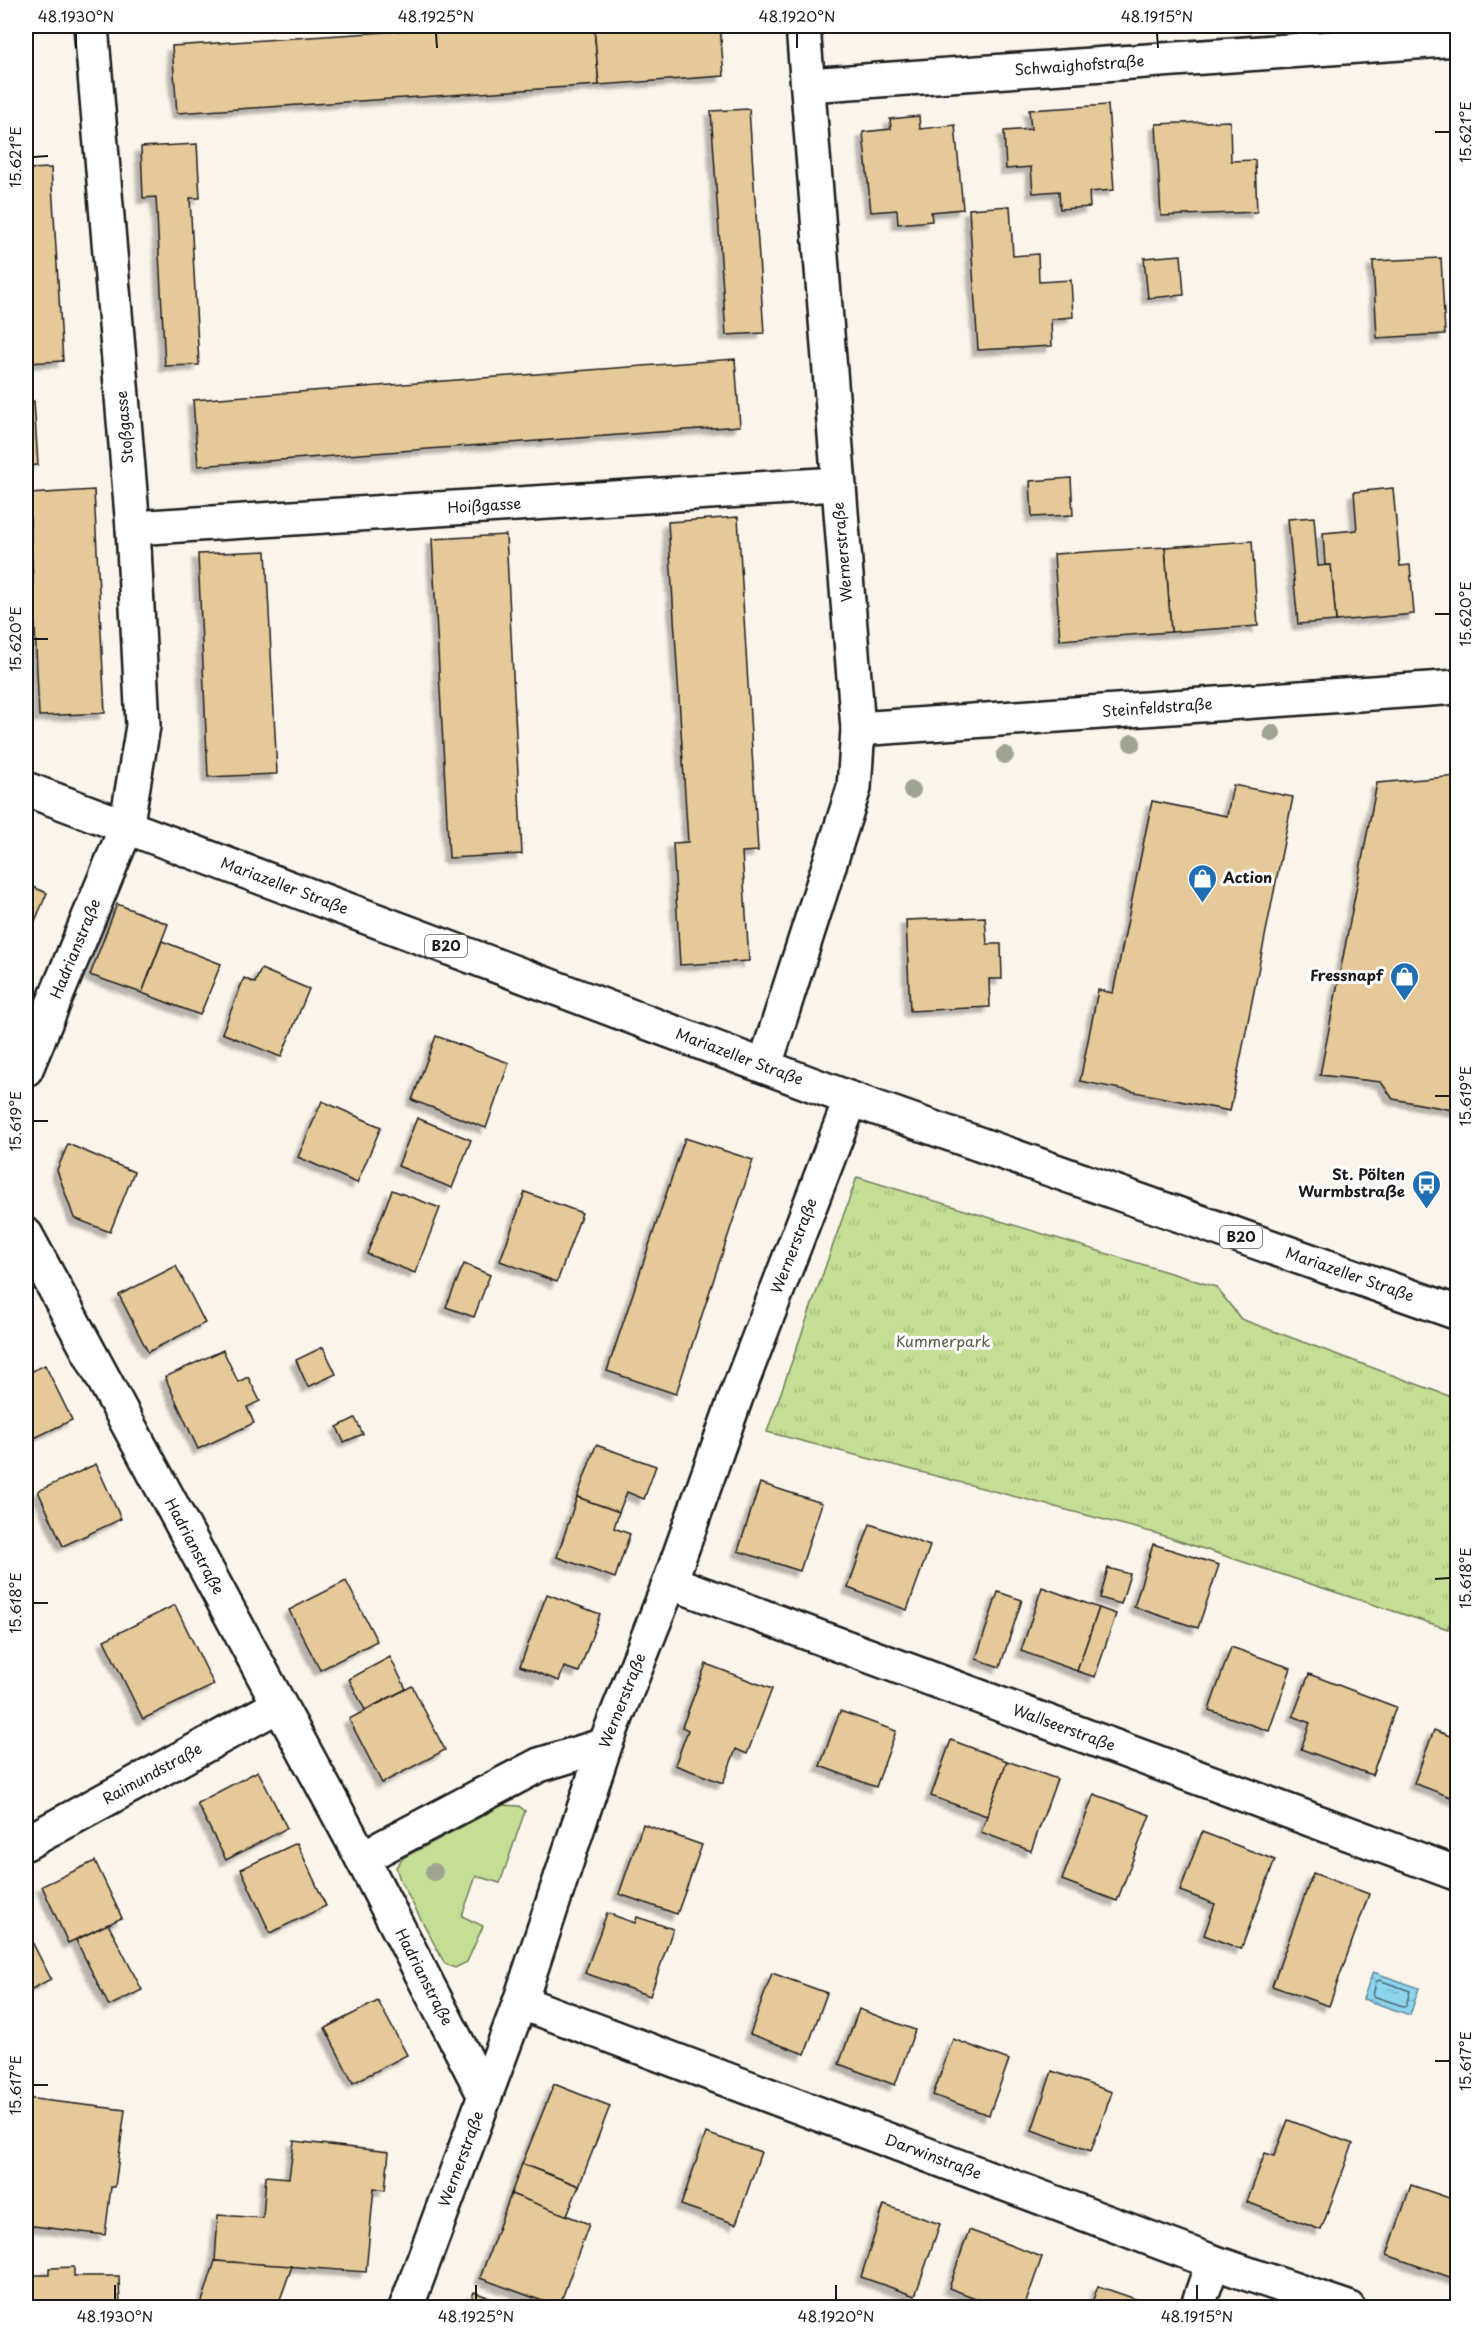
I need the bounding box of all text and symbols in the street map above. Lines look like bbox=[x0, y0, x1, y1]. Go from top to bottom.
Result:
text: 48.1930°N bbox=[38, 4, 114, 27]
text: 48.1925°N bbox=[398, 4, 474, 27]
text: 48.1920°N bbox=[759, 4, 835, 27]
text: 48.1915°N bbox=[1121, 4, 1193, 27]
street label: Schwaighofstraße bbox=[1013, 48, 1145, 80]
text: 15.621°E bbox=[1453, 101, 1476, 163]
text: 15.621°E bbox=[3, 126, 26, 188]
street label: Stoßgasse bbox=[109, 390, 138, 464]
street label: Hoißgasse bbox=[447, 491, 522, 518]
street label: Wernerstraße bbox=[826, 501, 857, 603]
text: 15.620°E bbox=[1453, 581, 1476, 647]
text: 15.620°E bbox=[3, 606, 26, 672]
street label: Steinfeldstraße bbox=[1101, 691, 1213, 722]
street label: Mariazeller Straße bbox=[218, 850, 352, 919]
shop icon: Action bbox=[1186, 862, 1218, 904]
place label: Action bbox=[1222, 865, 1272, 888]
street label: Hadrianstraße bbox=[43, 895, 105, 1002]
road number: B20 bbox=[425, 935, 467, 957]
shop icon: Fressnapf bbox=[1388, 960, 1420, 1002]
place label: Fressnapf bbox=[1310, 963, 1385, 986]
street label: Mariazeller Straße bbox=[673, 1021, 807, 1090]
text: 15.619°E bbox=[1453, 1066, 1476, 1126]
text: 15.619°E bbox=[3, 1091, 26, 1151]
place label: St. Pölten Wurmbstraße bbox=[1298, 1162, 1405, 1202]
bus stop icon: St. Pölten Wurmbstraße bbox=[1410, 1168, 1442, 1210]
street label: Wernerstraße bbox=[764, 1194, 822, 1297]
road number: B20 bbox=[1220, 1226, 1262, 1248]
street label: Mariazeller Straße bbox=[1283, 1240, 1418, 1307]
park label: Kummerpark bbox=[896, 1329, 990, 1352]
street label: Hadrianstraße bbox=[160, 1494, 231, 1598]
text: 15.618°E bbox=[1453, 1547, 1476, 1609]
text: 15.618°E bbox=[3, 1572, 26, 1634]
street label: Wernerstraße bbox=[592, 1649, 651, 1751]
street label: Wallseerstraße bbox=[1010, 1697, 1119, 1756]
street label: Raimundstraße bbox=[98, 1736, 206, 1809]
street label: Hadrianstraße bbox=[390, 1924, 460, 2029]
text: 15.617°E bbox=[1453, 2031, 1476, 2091]
text: 15.617°E bbox=[3, 2055, 26, 2115]
street label: Wernerstraße bbox=[432, 2107, 488, 2210]
street label: Darwinstraße bbox=[882, 2127, 985, 2184]
text: 48.1930°N bbox=[77, 2304, 153, 2327]
text: 48.1925°N bbox=[438, 2304, 514, 2327]
text: 48.1920°N bbox=[798, 2304, 874, 2327]
text: 48.1915°N bbox=[1161, 2304, 1233, 2327]

